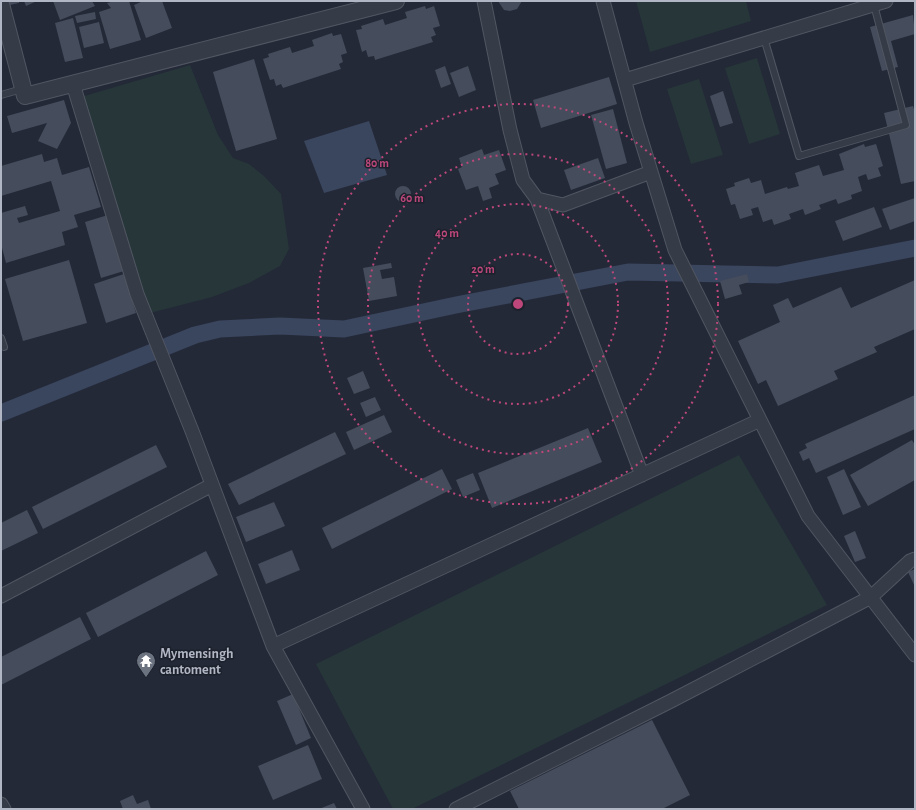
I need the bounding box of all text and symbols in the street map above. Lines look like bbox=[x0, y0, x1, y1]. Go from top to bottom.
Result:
text: 80 m bbox=[365, 157, 389, 169]
text: 60 m bbox=[400, 192, 424, 204]
text: 40 m bbox=[435, 227, 459, 239]
text: 20 m bbox=[471, 263, 495, 275]
centre of rings bbox=[511, 297, 525, 311]
place label: Mymensingh cantoment bbox=[160, 647, 233, 677]
temple icon: Mymensingh cantoment bbox=[135, 650, 157, 678]

